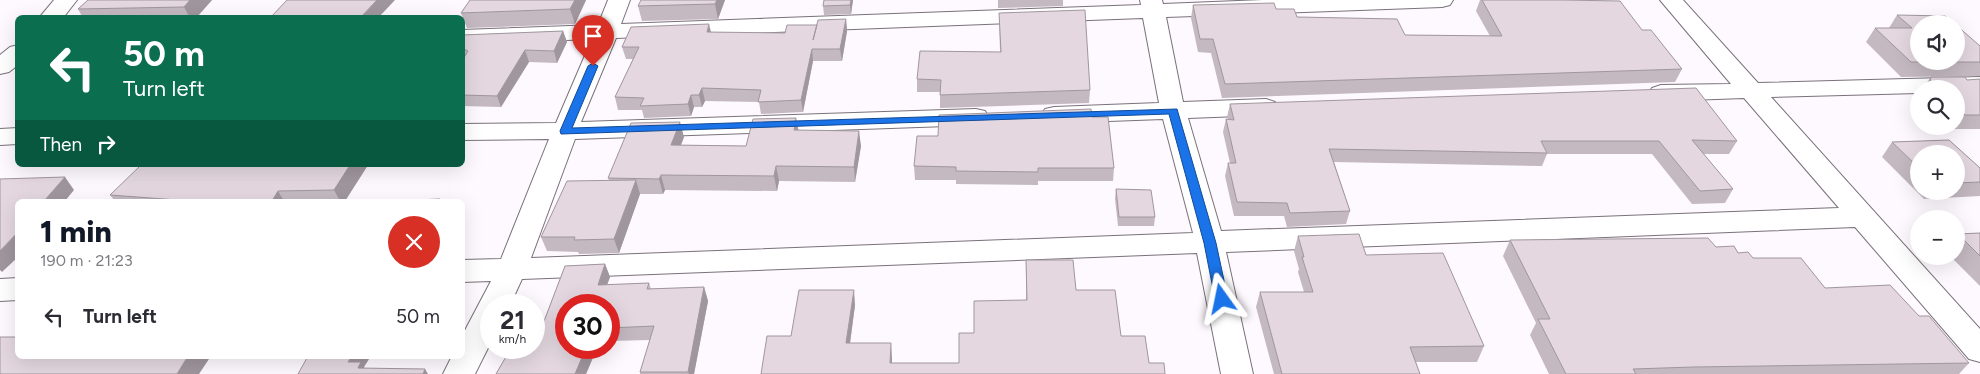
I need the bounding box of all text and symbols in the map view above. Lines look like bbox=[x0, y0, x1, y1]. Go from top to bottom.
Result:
pin bbox=[572, 15, 614, 66]
map controls bbox=[1910, 15, 1965, 265]
button: sound bbox=[1910, 15, 1965, 70]
icon: arrive bbox=[579, 22, 607, 50]
text: 50 m bbox=[123, 33, 205, 75]
icon: left bbox=[40, 35, 105, 100]
text: Turn left bbox=[123, 75, 205, 102]
button: search bbox=[1910, 80, 1965, 135]
icon: right bbox=[92, 130, 120, 158]
text: Then bbox=[40, 133, 82, 156]
button: + bbox=[1910, 145, 1965, 200]
button: − bbox=[1910, 210, 1965, 265]
text: 1 min bbox=[40, 213, 112, 250]
button: close bbox=[388, 216, 440, 268]
text: 190 m · 21:23 bbox=[40, 251, 133, 270]
position arrow bbox=[1195, 272, 1247, 324]
speed limit sign: 30 bbox=[555, 294, 620, 359]
icon: left bbox=[40, 303, 68, 331]
text: Turn left bbox=[83, 305, 157, 328]
text: 50 m bbox=[396, 305, 440, 328]
text: 21 bbox=[500, 305, 525, 335]
text: km/h bbox=[499, 332, 526, 346]

